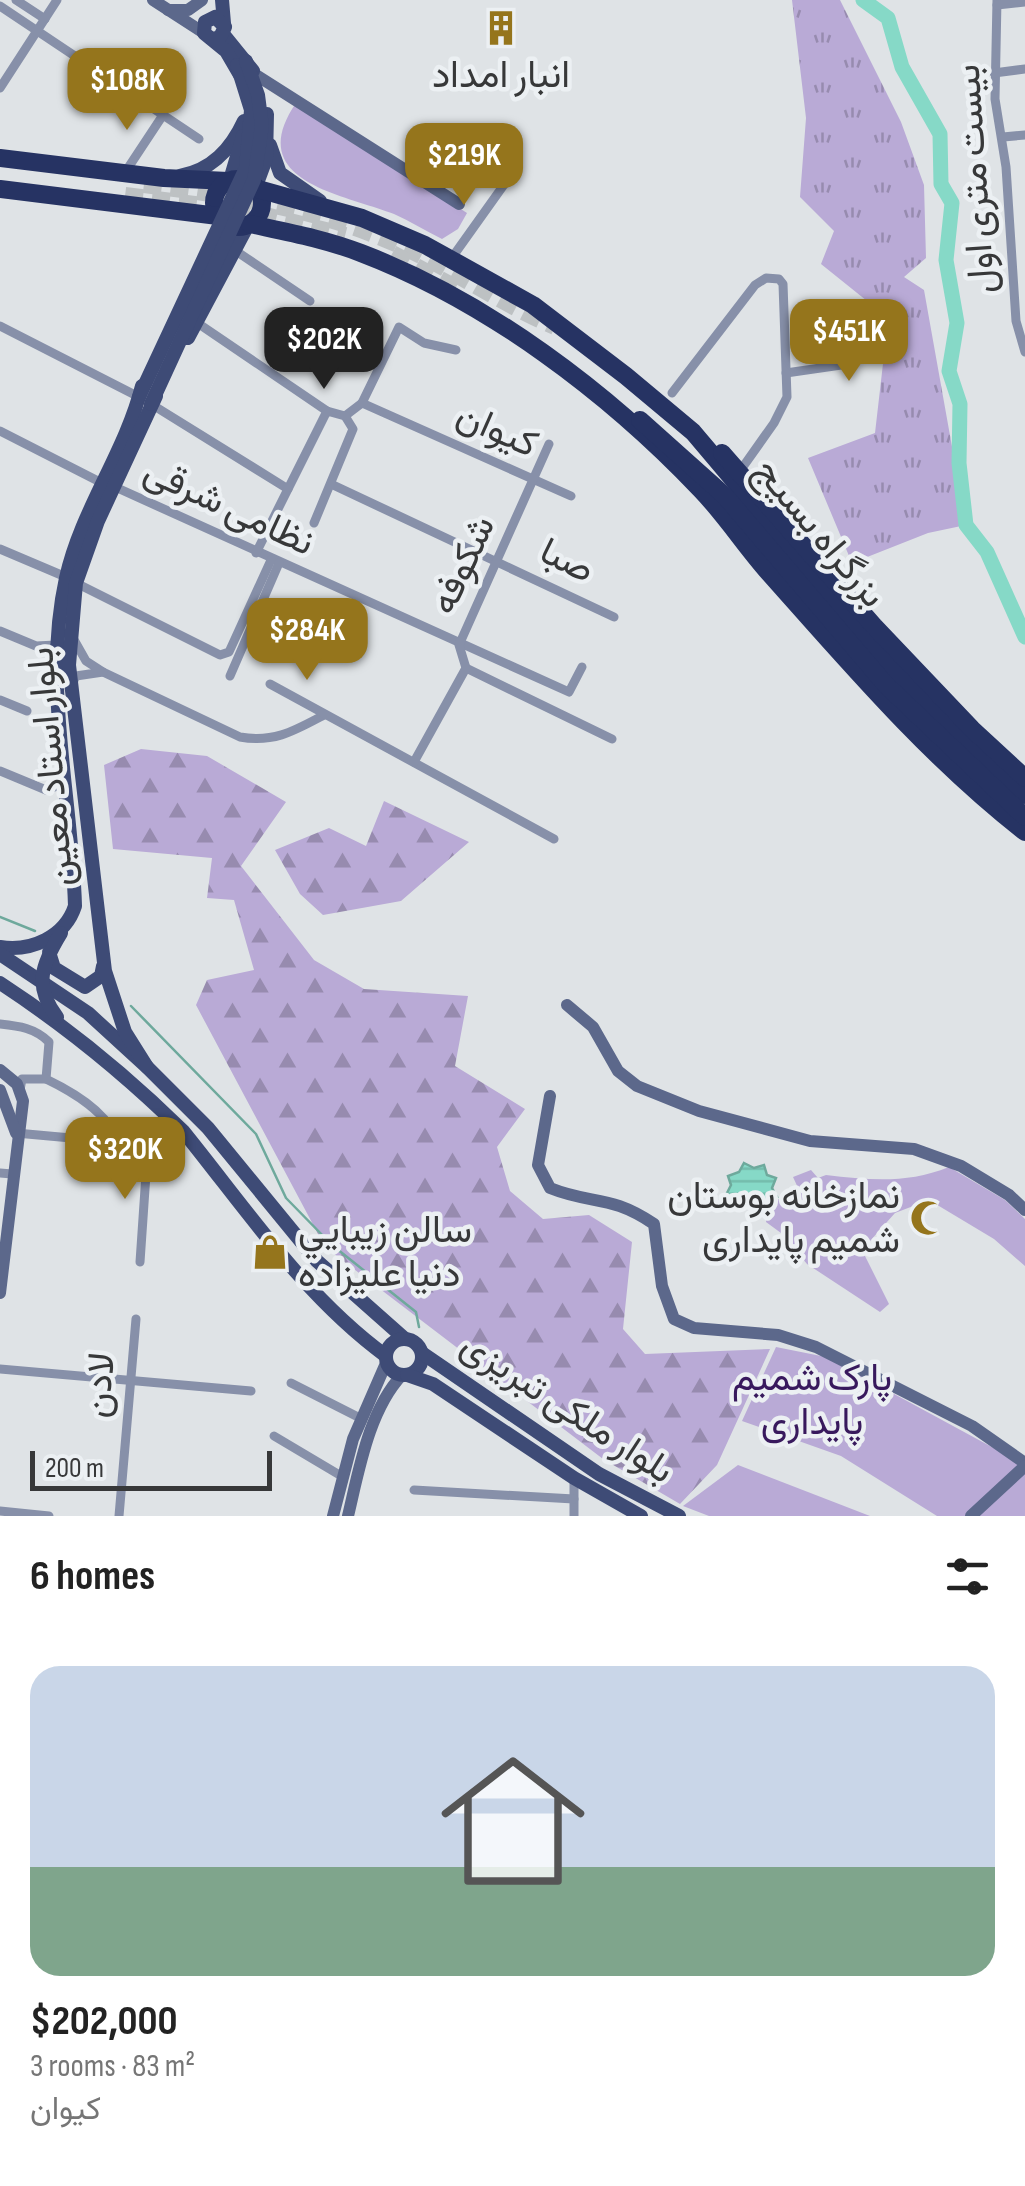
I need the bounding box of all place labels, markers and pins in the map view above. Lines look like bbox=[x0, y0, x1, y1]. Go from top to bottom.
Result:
building icon: انبار امداد bbox=[482, 9, 520, 47]
pin: $108K bbox=[57, 48, 197, 133]
place label: انبار امداد bbox=[432, 53, 570, 98]
pin: $219K bbox=[394, 123, 534, 208]
pin: $451K bbox=[779, 299, 919, 384]
pin: $202K bbox=[254, 307, 394, 392]
pin: $284K bbox=[237, 598, 377, 683]
pin: $320K bbox=[55, 1117, 195, 1202]
place label: نمازخانه بوستان شمیم پایداری bbox=[667, 1174, 900, 1265]
mosque icon: نمازخانه بوستان شمیم پایداری bbox=[909, 1199, 947, 1237]
place label: سالن زيبايي دنيا عليزاده bbox=[298, 1208, 472, 1297]
shop icon: سالن زيبايي دنيا عليزاده bbox=[251, 1233, 289, 1271]

